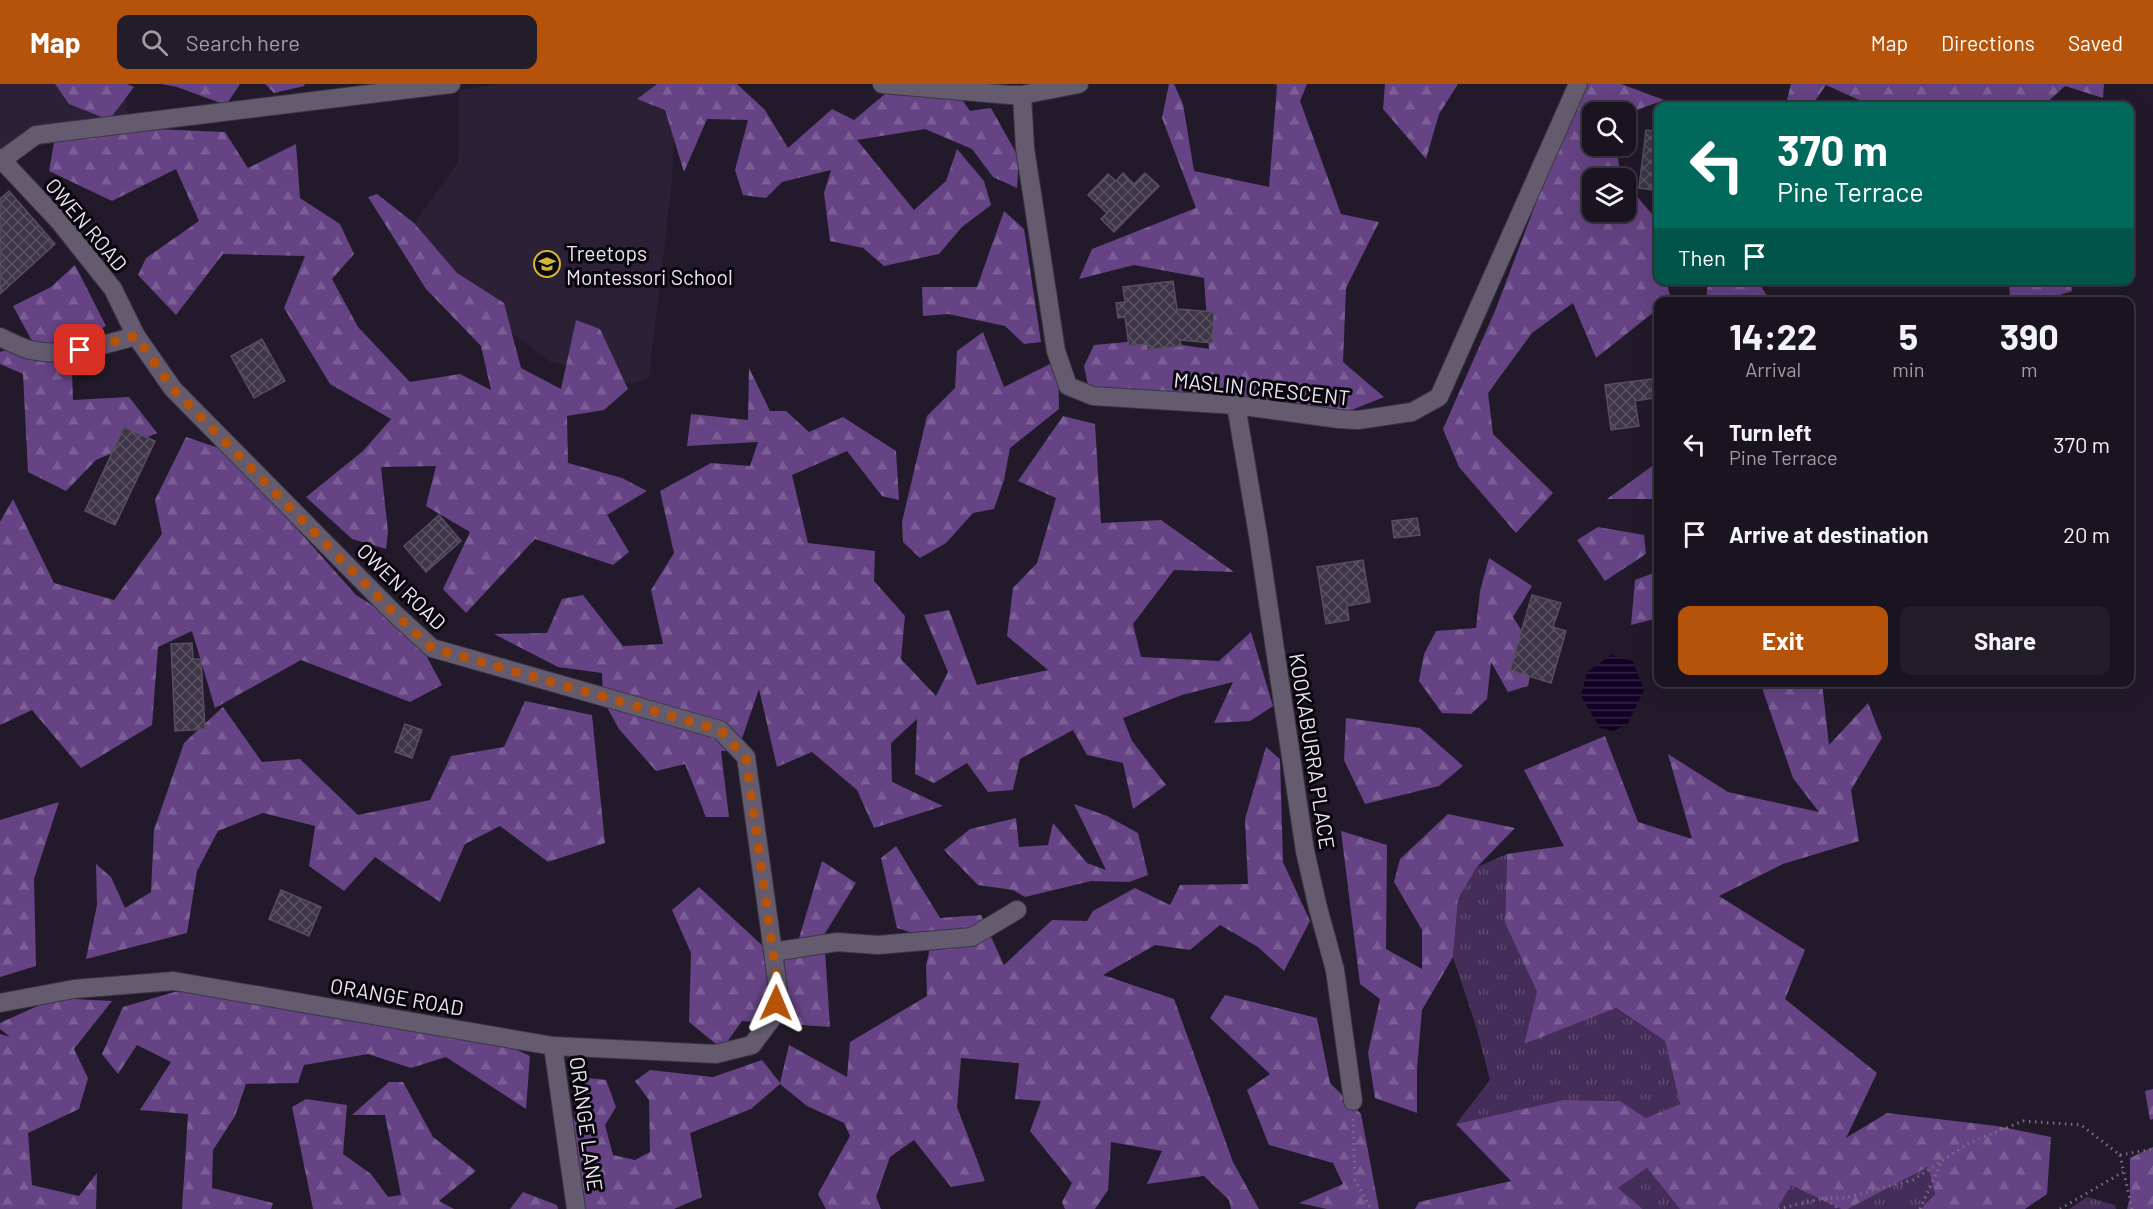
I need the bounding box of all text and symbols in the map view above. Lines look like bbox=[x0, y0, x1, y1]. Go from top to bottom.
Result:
search box bbox=[117, 15, 537, 69]
text: Map bbox=[30, 25, 81, 59]
icon: search bbox=[138, 26, 171, 59]
text: Search here bbox=[186, 29, 300, 55]
text: Map bbox=[1871, 30, 1908, 55]
text: Directions bbox=[1941, 30, 2035, 55]
text: Saved bbox=[2068, 30, 2123, 55]
map controls bbox=[1582, 102, 1636, 222]
button: search bbox=[1582, 102, 1636, 156]
text: 370 m bbox=[1777, 124, 1888, 174]
icon: left bbox=[1678, 126, 1756, 204]
button: layers bbox=[1582, 168, 1636, 222]
street label: OWEN ROAD bbox=[41, 172, 133, 276]
text: Pine Terrace bbox=[1777, 175, 1924, 207]
place label: Treetops Montessori School bbox=[566, 240, 733, 289]
icon: arrive bbox=[1738, 240, 1771, 273]
text: Then bbox=[1678, 244, 1726, 270]
school or university icon: Treetops Montessori School bbox=[532, 249, 562, 279]
text: 14:22 bbox=[1729, 314, 1817, 357]
text: 5 bbox=[1899, 314, 1918, 357]
text: 390 bbox=[2000, 314, 2059, 357]
pin bbox=[54, 324, 105, 375]
icon: arrive bbox=[63, 333, 96, 366]
text: Arrival bbox=[1745, 357, 1801, 381]
text: min bbox=[1892, 357, 1925, 381]
text: m bbox=[2021, 357, 2038, 381]
street label: MASLIN CRESCENT bbox=[1173, 366, 1351, 410]
text: Turn left bbox=[1729, 419, 1812, 445]
icon: left bbox=[1678, 428, 1711, 461]
text: 370 m bbox=[2053, 431, 2110, 457]
text: Pine Terrace bbox=[1729, 445, 1838, 469]
icon: arrive bbox=[1678, 518, 1711, 551]
text: Arrive at destination bbox=[1729, 521, 1928, 547]
text: 20 m bbox=[2063, 521, 2110, 547]
street label: OWEN ROAD bbox=[352, 537, 452, 635]
button: Exit bbox=[1678, 606, 1888, 675]
button: Share bbox=[1900, 606, 2110, 675]
street label: KOOKABURRA PLACE bbox=[1285, 651, 1341, 851]
position arrow bbox=[744, 971, 808, 1035]
street label: ORANGE ROAD bbox=[328, 972, 466, 1020]
street label: ORANGE LANE bbox=[565, 1055, 609, 1193]

